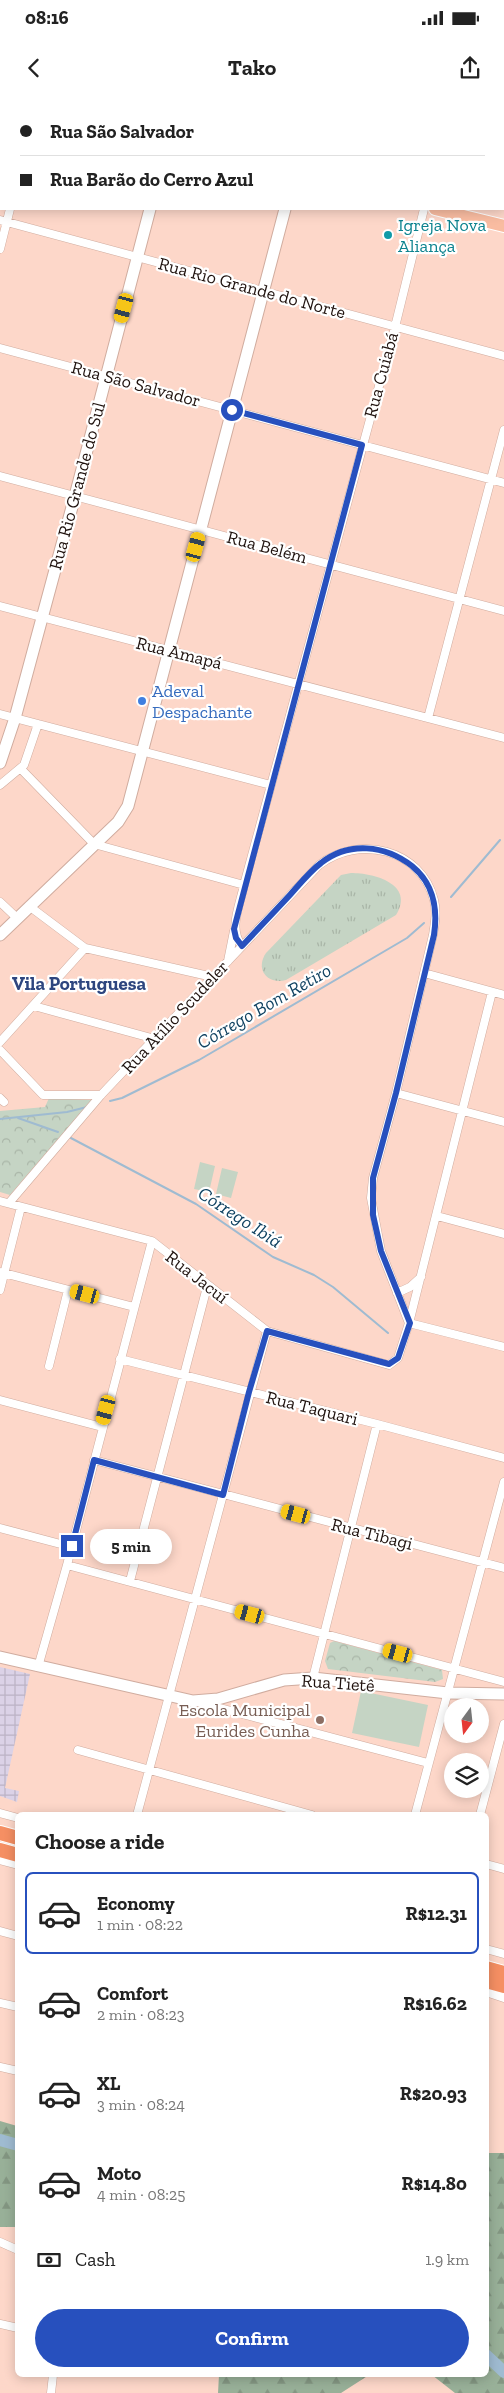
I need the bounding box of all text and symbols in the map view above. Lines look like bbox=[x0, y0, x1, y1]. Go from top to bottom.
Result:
text: 08:16 bbox=[25, 6, 69, 29]
icon: back bbox=[20, 54, 48, 82]
text: Tako bbox=[228, 54, 276, 81]
icon: share bbox=[456, 54, 484, 82]
text: Rua São Salvador bbox=[50, 120, 194, 143]
text: Rua Barão do Cerro Azul bbox=[50, 168, 253, 191]
place label: Igreja Nova Aliança bbox=[398, 214, 487, 257]
marker: Igreja Nova Aliança bbox=[382, 229, 394, 241]
street label: Rua Rio Grande do Norte bbox=[156, 252, 348, 324]
car bbox=[112, 292, 135, 324]
street label: Rua Cuiabá bbox=[359, 329, 403, 420]
street label: Rua São Salvador bbox=[69, 356, 203, 412]
route start bbox=[221, 399, 243, 421]
street label: Rua Rio Grande do Sul bbox=[44, 400, 110, 572]
street label: Rua Belém bbox=[224, 526, 310, 568]
car bbox=[184, 531, 207, 563]
street label: Rua Amapá bbox=[134, 632, 225, 674]
place label: Adeval Despachante bbox=[152, 680, 252, 723]
marker: Adeval Despachante bbox=[136, 695, 148, 707]
street label: Rua Atílio Scudeler bbox=[117, 956, 233, 1078]
water label: Córrego Bom Retiro bbox=[193, 958, 335, 1054]
district label: Vila Portuguesa bbox=[12, 972, 146, 995]
water label: Córrego Ibiá bbox=[194, 1181, 286, 1253]
street label: Rua Jacuí bbox=[161, 1246, 233, 1308]
car bbox=[68, 1283, 101, 1305]
street label: Rua Taquari bbox=[264, 1386, 360, 1430]
car bbox=[94, 1394, 117, 1426]
car bbox=[279, 1503, 312, 1525]
street label: Rua Tibagi bbox=[329, 1513, 415, 1555]
callout: 5 min bbox=[90, 1528, 172, 1564]
route end bbox=[61, 1535, 83, 1557]
text: 5 min bbox=[111, 1537, 151, 1556]
car bbox=[233, 1603, 266, 1625]
car bbox=[381, 1642, 414, 1664]
street label: Rua Tietê bbox=[301, 1669, 375, 1697]
north arrow bbox=[444, 1698, 489, 1742]
map controls bbox=[444, 1698, 489, 1798]
place label: Escola Municipal Eurides Cunha bbox=[179, 1699, 310, 1742]
marker: Escola Municipal Eurides Cunha bbox=[314, 1714, 326, 1726]
button: layers bbox=[444, 1753, 489, 1798]
text: Choose a ride bbox=[35, 1828, 165, 1855]
icon: car bbox=[37, 1891, 82, 1936]
text: Economy bbox=[97, 1892, 175, 1915]
text: R$12.31 bbox=[406, 1902, 467, 1925]
text: 1 min · 08:22 bbox=[97, 1915, 183, 1934]
icon: car bbox=[37, 1981, 82, 2026]
text: Comfort bbox=[97, 1982, 168, 2005]
text: R$16.62 bbox=[403, 1992, 467, 2015]
text: 2 min · 08:23 bbox=[97, 2005, 185, 2024]
icon: car bbox=[37, 2071, 82, 2116]
text: XL bbox=[97, 2072, 120, 2095]
text: R$20.93 bbox=[400, 2082, 467, 2105]
text: 3 min · 08:24 bbox=[97, 2095, 185, 2114]
icon: car bbox=[37, 2161, 82, 2206]
text: Moto bbox=[97, 2162, 141, 2185]
text: R$14.80 bbox=[402, 2172, 467, 2195]
text: 4 min · 08:25 bbox=[97, 2185, 185, 2204]
icon: cash bbox=[35, 2246, 63, 2274]
text: Cash bbox=[75, 2248, 115, 2271]
text: 1.9 km bbox=[425, 2250, 469, 2269]
button: Confirm bbox=[35, 2309, 469, 2367]

